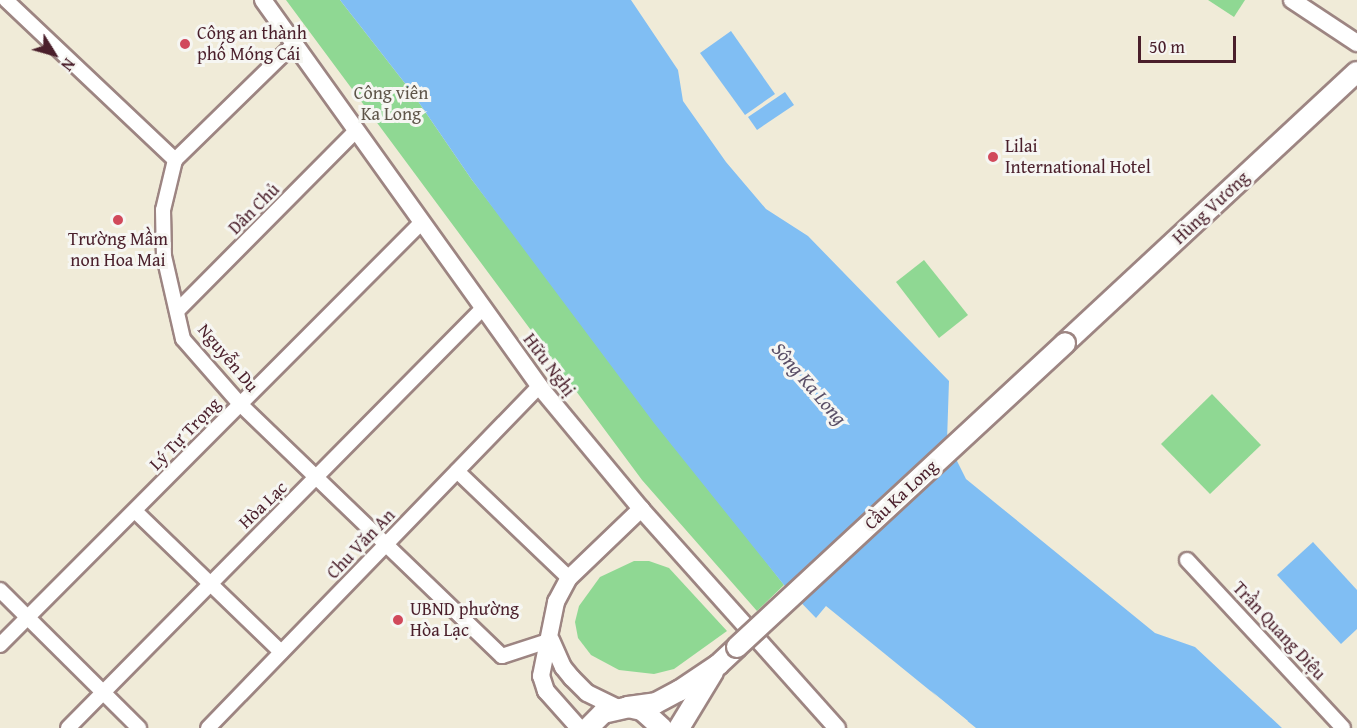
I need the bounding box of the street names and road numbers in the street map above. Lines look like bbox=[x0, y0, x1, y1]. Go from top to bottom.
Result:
street label: Hùng Vương bbox=[1168, 167, 1254, 249]
street label: Dân Chủ bbox=[224, 179, 284, 239]
street label: Nguyễn Du bbox=[193, 319, 263, 397]
street label: Hữu Nghị bbox=[518, 329, 580, 401]
street label: Lý Tự Trọng bbox=[145, 393, 225, 475]
street label: Cầu Ka Long bbox=[860, 456, 942, 534]
street label: Hòa Lạc bbox=[234, 477, 292, 533]
street label: Chu Văn An bbox=[322, 504, 400, 584]
street label: Trần Quang Diệu bbox=[1228, 577, 1330, 685]

